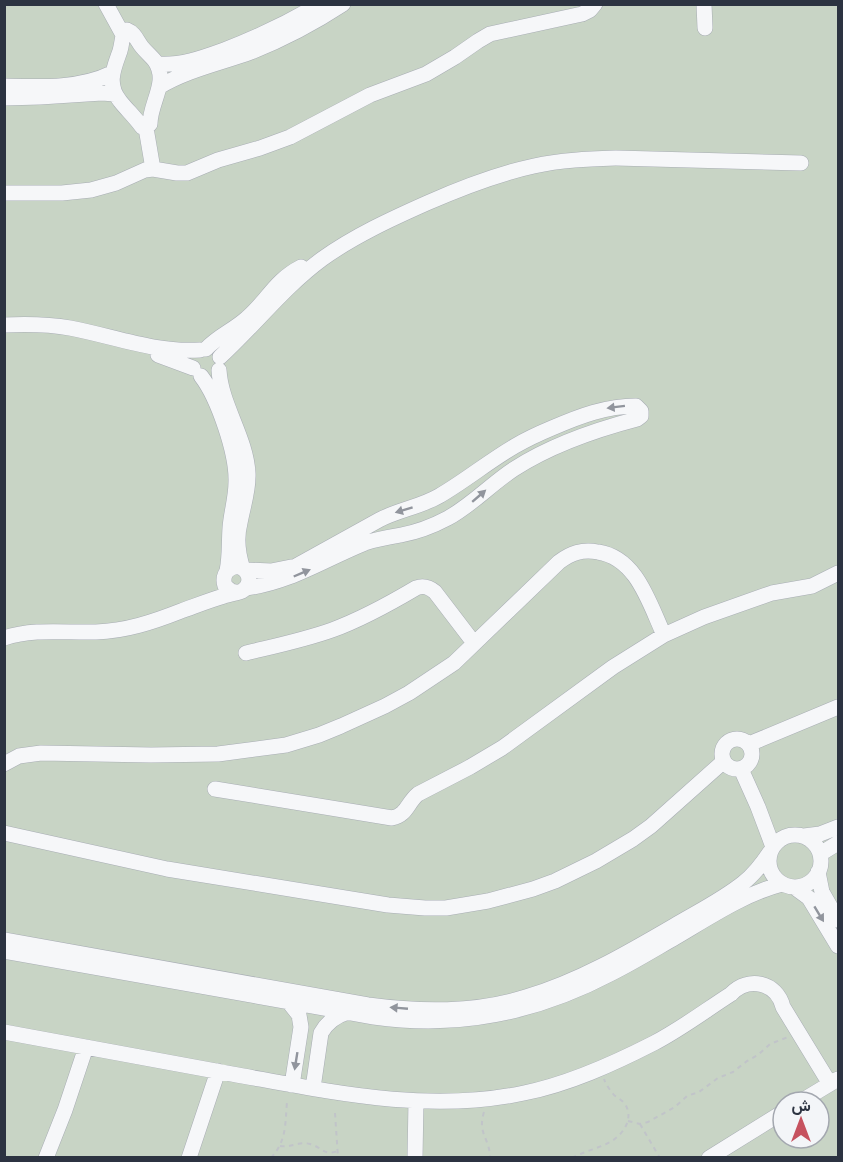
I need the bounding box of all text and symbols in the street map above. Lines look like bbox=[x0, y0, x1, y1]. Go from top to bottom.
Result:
one-way arrow bbox=[606, 402, 625, 412]
one-way arrow bbox=[471, 490, 486, 503]
one-way arrow bbox=[395, 505, 413, 515]
one-way arrow bbox=[293, 568, 310, 577]
one-way arrow bbox=[814, 906, 825, 922]
one-way arrow bbox=[389, 1003, 408, 1013]
one-way arrow bbox=[292, 1051, 301, 1070]
north arrow bbox=[771, 1090, 831, 1150]
text: ش bbox=[791, 1095, 811, 1115]

